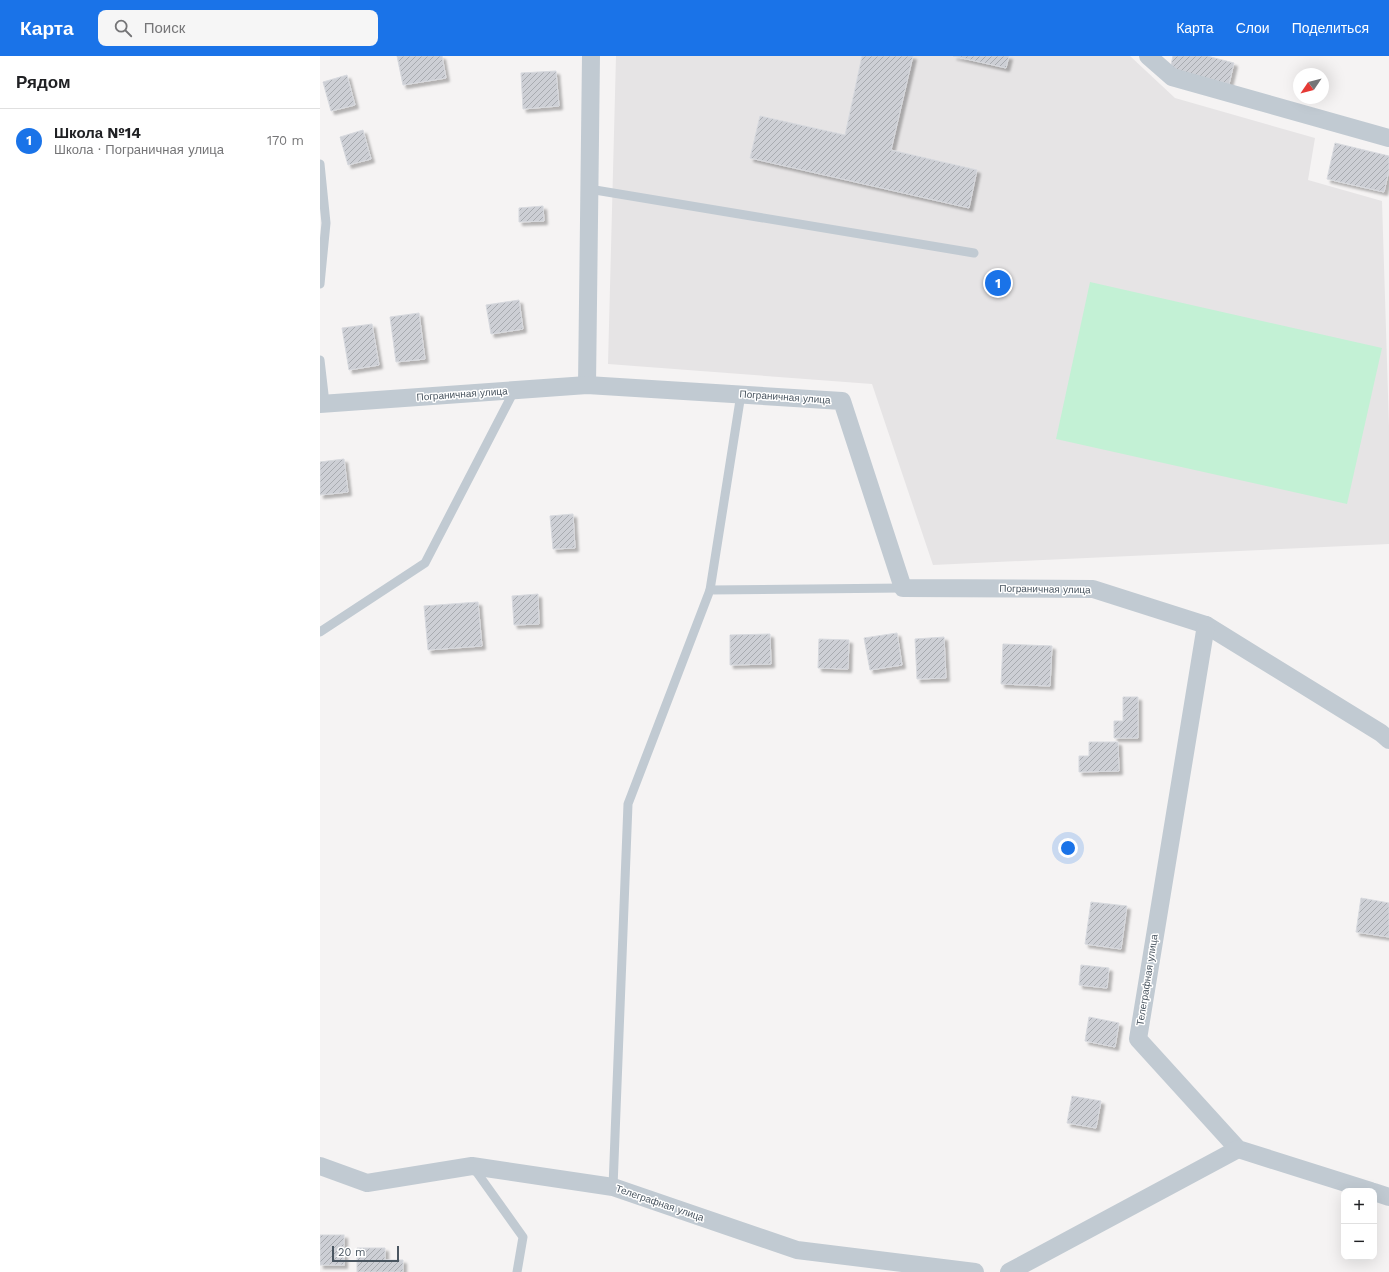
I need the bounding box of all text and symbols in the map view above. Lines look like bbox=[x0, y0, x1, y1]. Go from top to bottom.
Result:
search box bbox=[98, 10, 378, 46]
text: Карта bbox=[20, 17, 74, 40]
icon: search bbox=[112, 17, 134, 39]
text: Поиск bbox=[144, 19, 185, 37]
text: Карта bbox=[1176, 20, 1214, 36]
text: Слои bbox=[1236, 20, 1270, 36]
text: Поделиться bbox=[1292, 20, 1369, 36]
north arrow bbox=[1293, 68, 1329, 104]
text: Рядом bbox=[16, 72, 71, 92]
text: Школа №14 bbox=[54, 124, 141, 142]
text: 1 bbox=[26, 133, 32, 148]
text: 170 m bbox=[267, 133, 304, 148]
text: Школа · Пограничная улица bbox=[54, 142, 224, 157]
pin: 1 bbox=[985, 268, 1011, 298]
street label: Пограничная улица bbox=[416, 385, 508, 403]
street label: Пограничная улица bbox=[739, 388, 831, 406]
street label: Пограничная улица bbox=[999, 583, 1091, 595]
your location bbox=[1058, 838, 1078, 858]
street label: Телеграфная улица bbox=[1134, 933, 1160, 1027]
street label: Телеграфная улица bbox=[614, 1183, 706, 1223]
map controls bbox=[1341, 1188, 1377, 1260]
button: + bbox=[1341, 1188, 1377, 1224]
button: − bbox=[1341, 1224, 1377, 1260]
scale bar bbox=[332, 1244, 399, 1263]
text: 20 m bbox=[338, 1246, 366, 1259]

